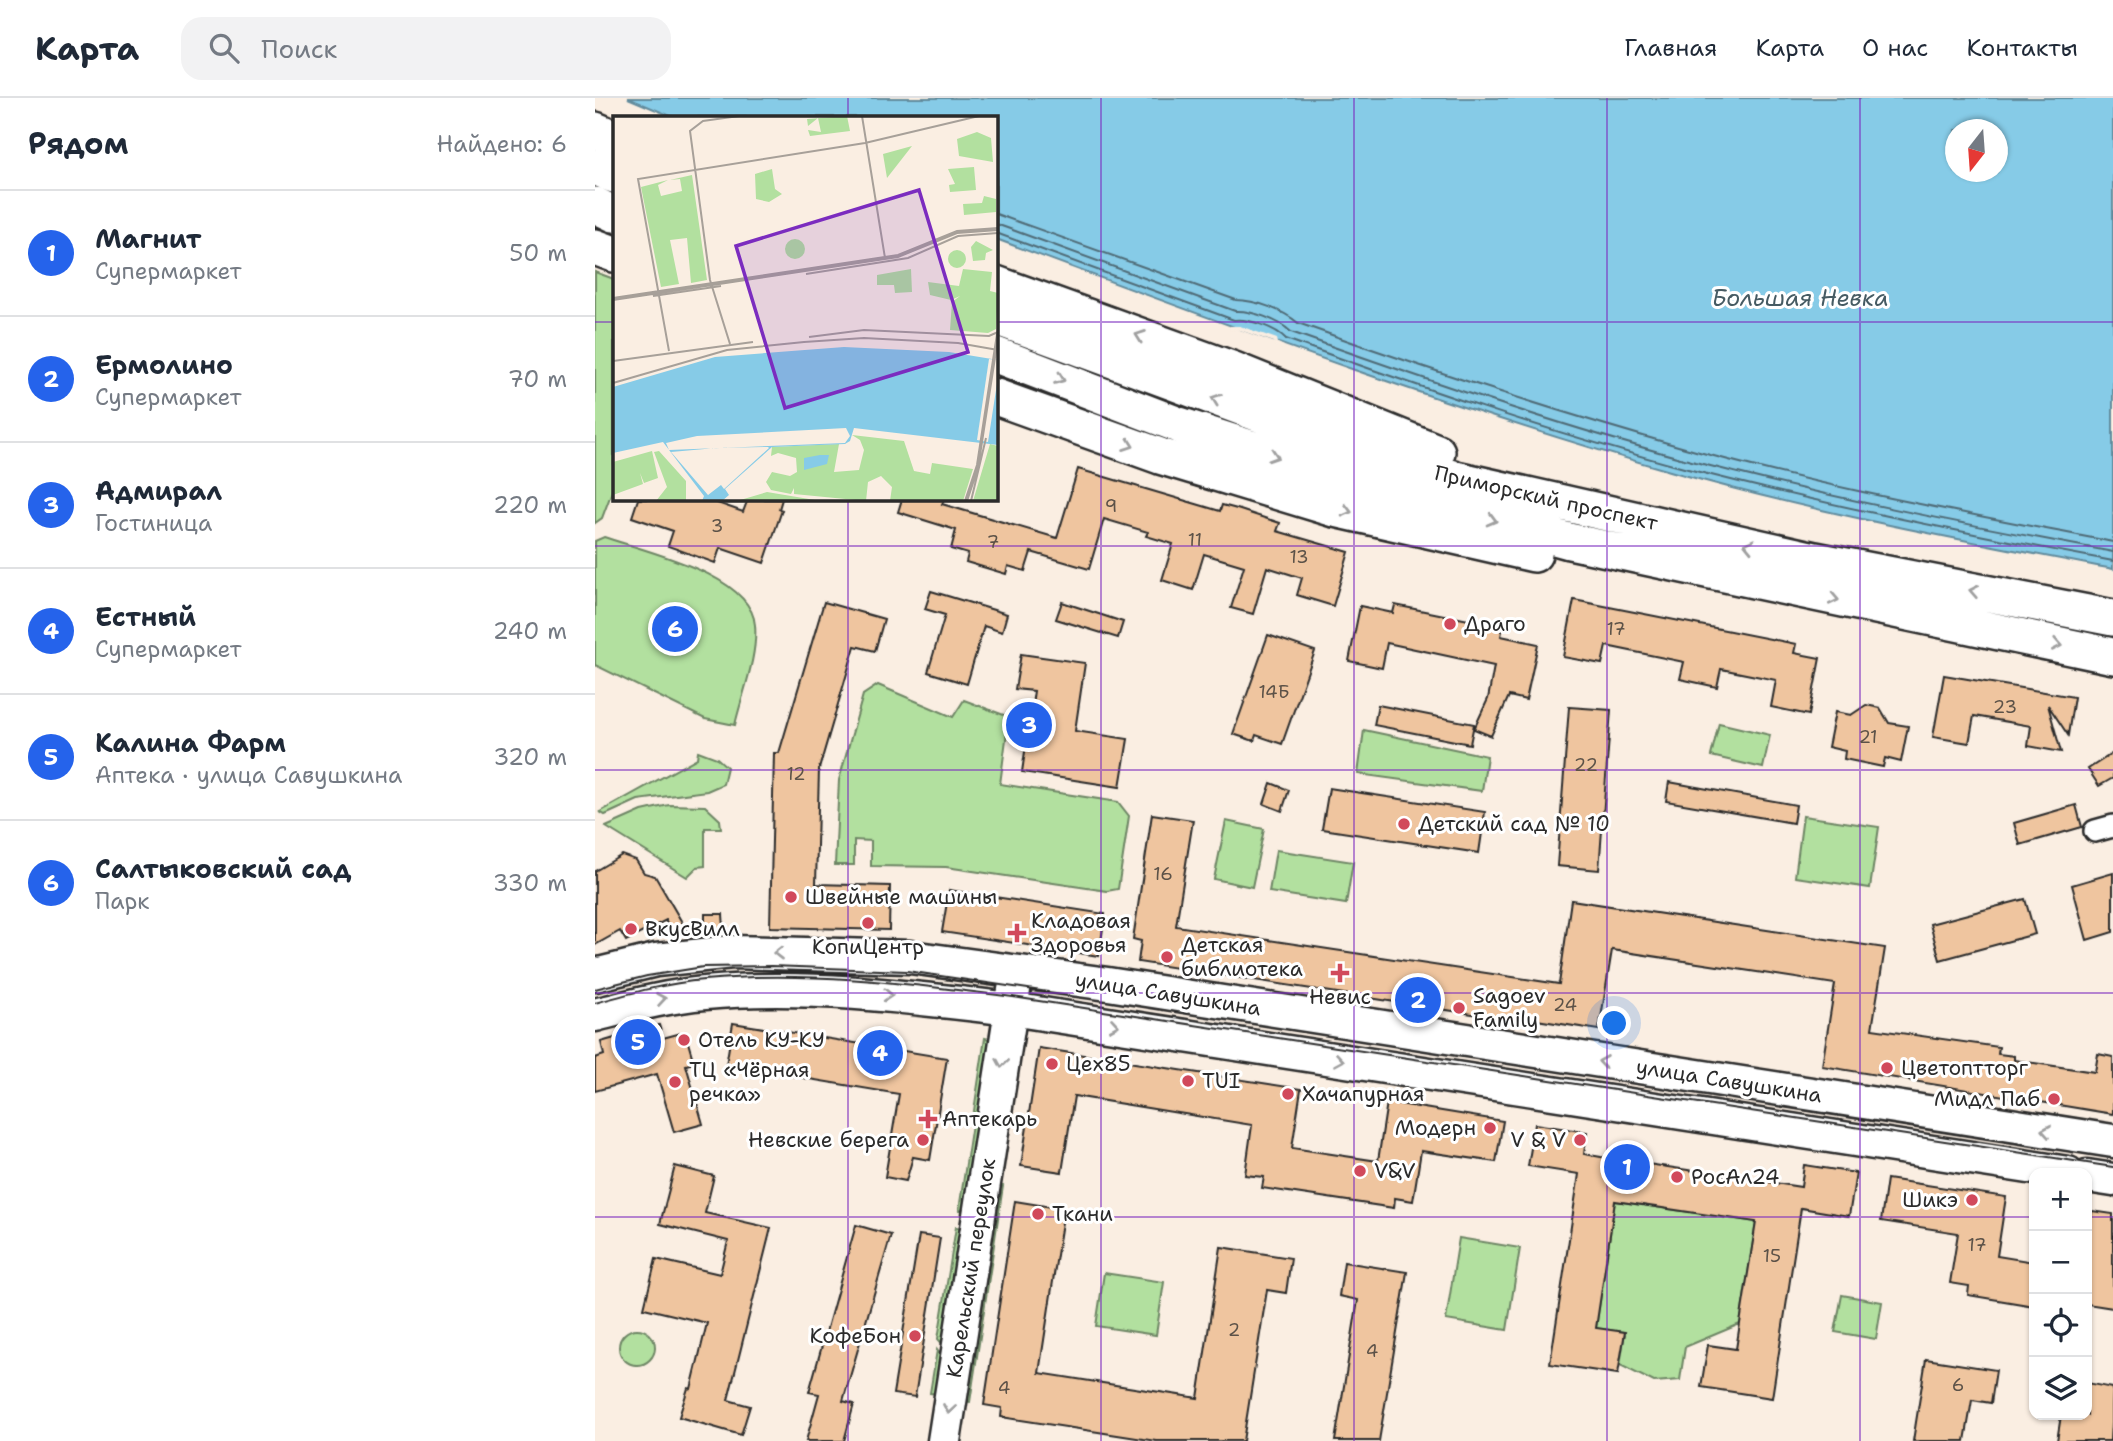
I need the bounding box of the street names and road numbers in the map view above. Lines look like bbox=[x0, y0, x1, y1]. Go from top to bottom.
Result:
street label: Приморский проспект bbox=[1432, 459, 1661, 537]
street label: улица Савушкина bbox=[1073, 965, 1263, 1023]
street label: улица Савушкина bbox=[1634, 1052, 1824, 1110]
street label: Карельский переулок bbox=[940, 1156, 1002, 1380]

